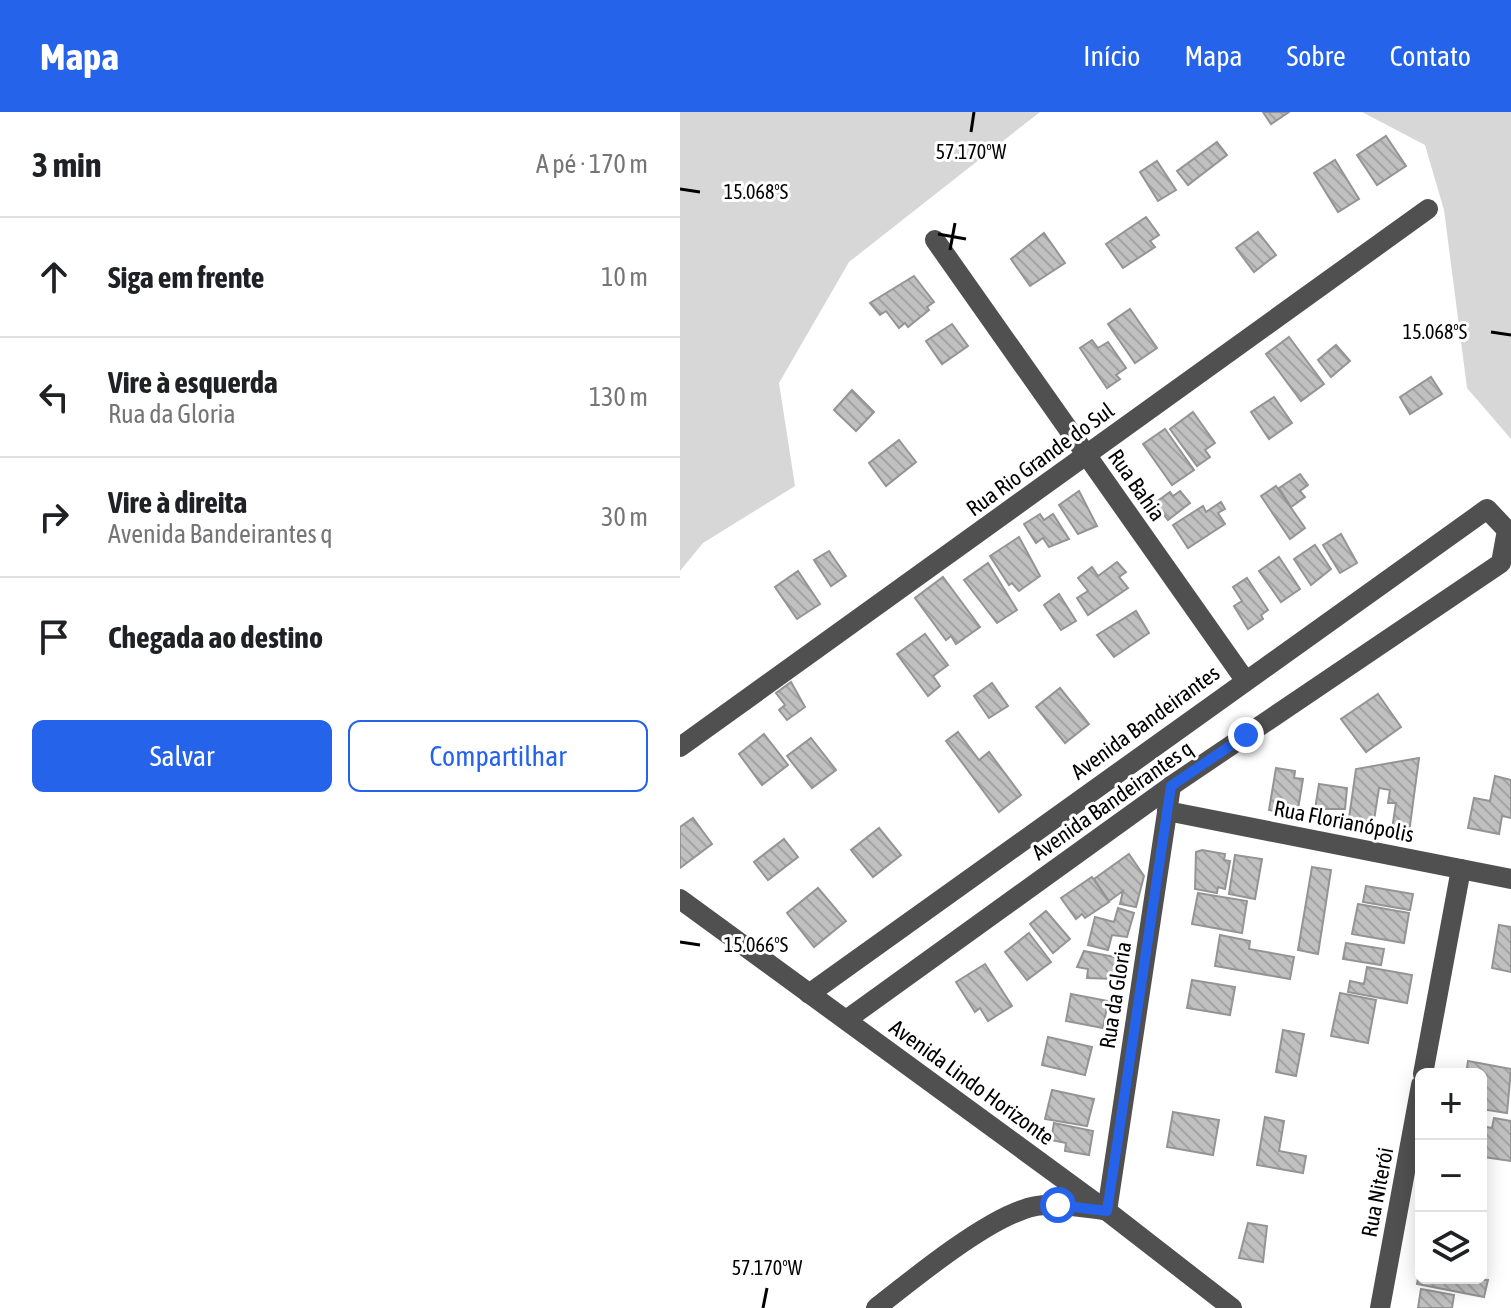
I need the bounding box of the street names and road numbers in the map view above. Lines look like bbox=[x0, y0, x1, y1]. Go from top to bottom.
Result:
street label: Rua Rio Grande do Sul bbox=[961, 397, 1119, 521]
street label: Rua Bahia bbox=[1103, 444, 1171, 526]
street label: Avenida Bandeirantes bbox=[1066, 659, 1224, 784]
street label: Avenida Bandeirantes q bbox=[1027, 735, 1197, 865]
street label: Rua Florianópolis bbox=[1272, 795, 1416, 847]
street label: Rua da Gloria bbox=[1094, 940, 1136, 1050]
street label: Avenida Lindo Horizonte bbox=[885, 1014, 1059, 1150]
street label: Rua Niterói bbox=[1356, 1145, 1398, 1239]

